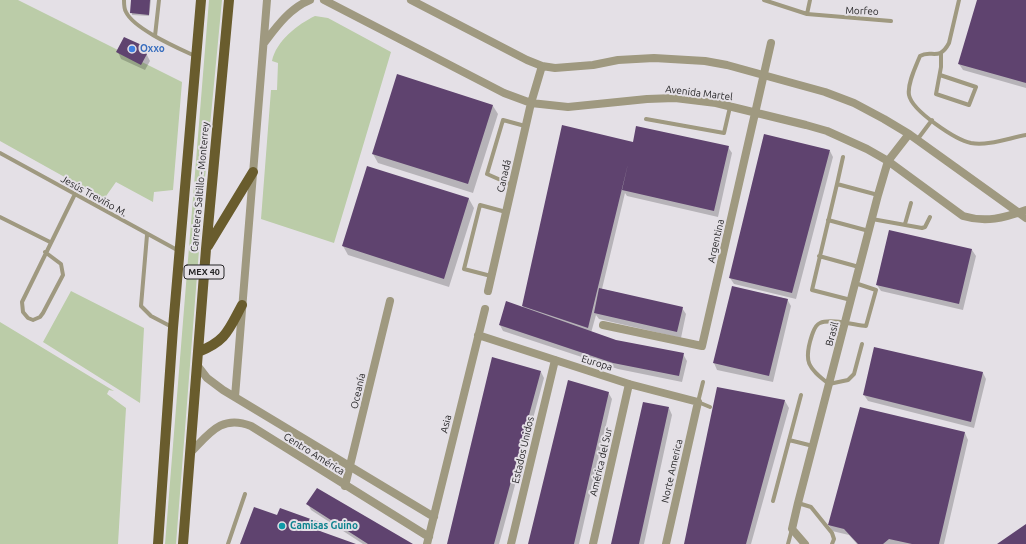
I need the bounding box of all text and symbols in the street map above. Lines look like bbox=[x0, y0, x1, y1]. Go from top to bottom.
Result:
street label: Morfeo bbox=[845, 4, 879, 18]
place label: Oxxo bbox=[140, 43, 165, 55]
marker: Oxxo bbox=[127, 44, 137, 54]
street label: Avenida Martel bbox=[665, 83, 733, 103]
street label: Carretera Saltillo - Monterrey bbox=[188, 121, 212, 253]
street label: Canadá bbox=[494, 159, 514, 193]
street label: Jesús Treviño M. bbox=[59, 173, 129, 219]
street label: Argentina bbox=[705, 218, 727, 264]
road number: MEX 40 bbox=[184, 265, 224, 279]
street label: Brasil bbox=[823, 321, 841, 347]
street label: Europa bbox=[580, 353, 614, 373]
street label: Oceanía bbox=[348, 372, 368, 410]
street label: Asia bbox=[438, 414, 454, 434]
street label: Estados Unidos bbox=[509, 415, 537, 485]
street label: América del Sur bbox=[587, 427, 615, 497]
street label: Centro América bbox=[281, 430, 347, 478]
street label: Norte America bbox=[659, 438, 685, 504]
place label: Camisas Guino bbox=[290, 520, 358, 532]
marker: Camisas Guino bbox=[277, 521, 287, 531]

